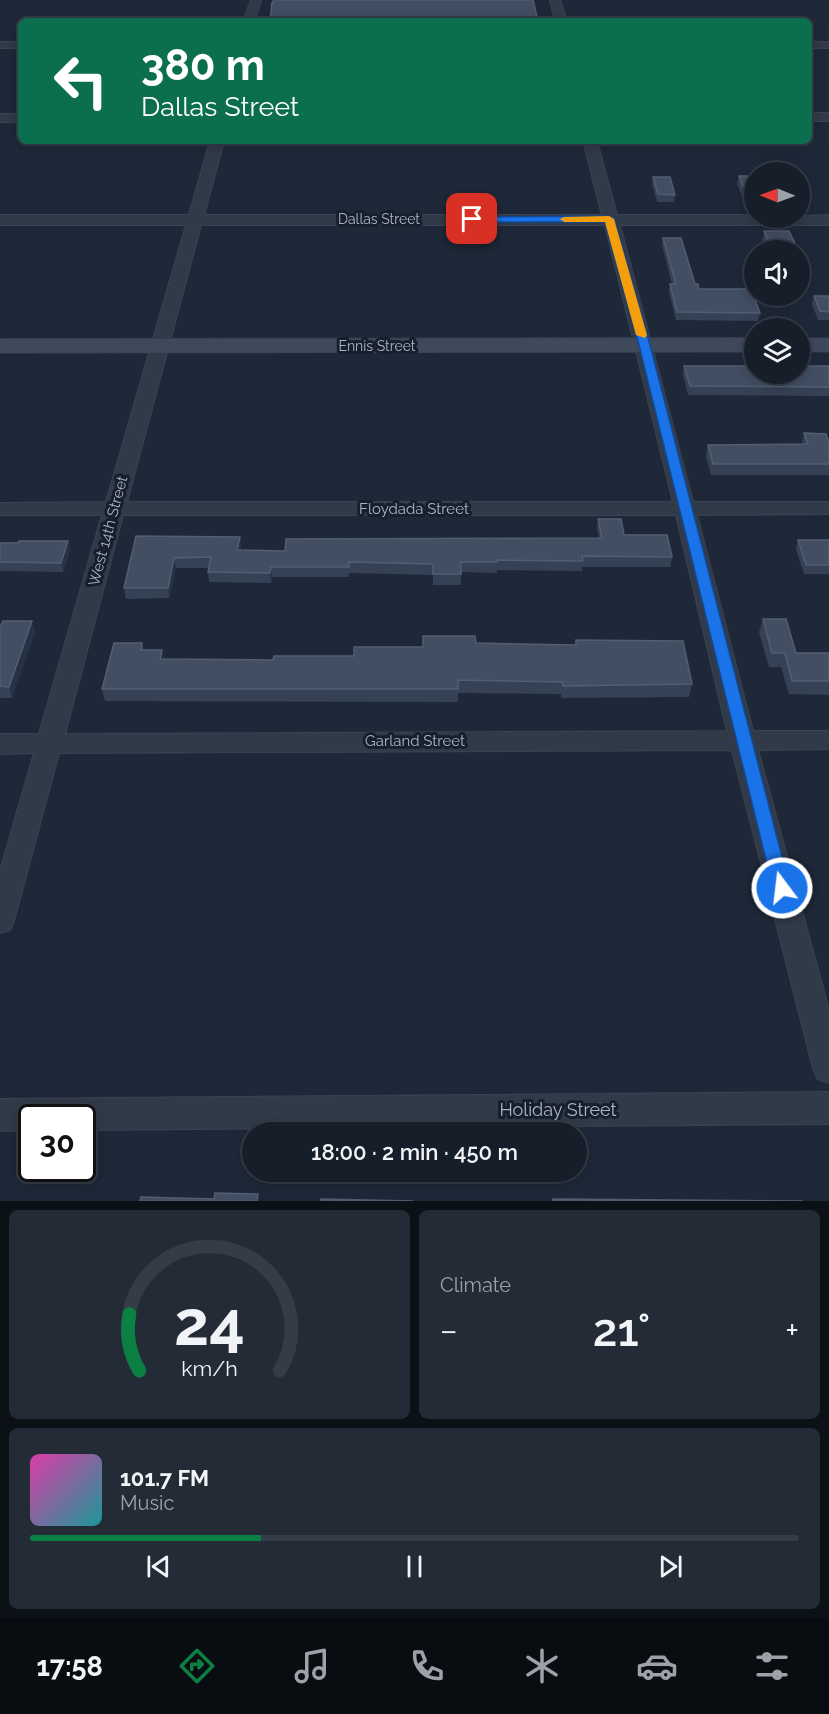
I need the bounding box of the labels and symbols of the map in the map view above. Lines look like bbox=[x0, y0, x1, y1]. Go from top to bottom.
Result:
north arrow bbox=[744, 162, 810, 228]
pin bbox=[446, 193, 497, 244]
street label: Dallas Street bbox=[338, 211, 420, 227]
street label: Ennis Street bbox=[339, 338, 416, 354]
street label: West 14th Street bbox=[85, 474, 131, 588]
street label: Floydada Street bbox=[359, 500, 469, 518]
street label: Garland Street bbox=[365, 732, 465, 750]
position arrow bbox=[750, 856, 814, 920]
street label: Holiday Street bbox=[499, 1099, 617, 1120]
speed limit sign: 30 bbox=[18, 1104, 96, 1182]

